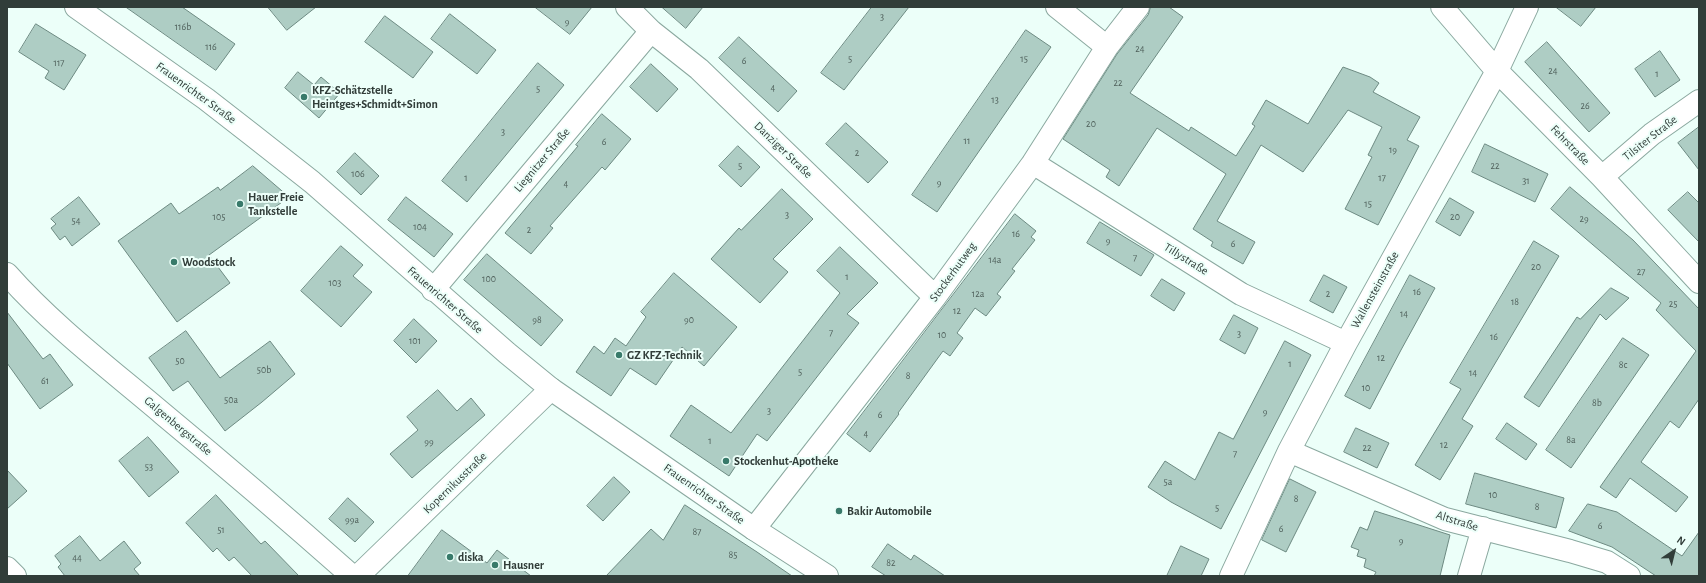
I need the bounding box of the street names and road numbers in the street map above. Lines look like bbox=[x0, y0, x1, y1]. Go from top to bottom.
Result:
street label: Frauenrichter Straße bbox=[153, 59, 239, 127]
street label: Tilsiter Straße bbox=[1620, 112, 1680, 164]
street label: Danziger Straße bbox=[751, 119, 815, 181]
street label: Fehrstraße bbox=[1547, 122, 1593, 168]
street label: Liegnitzer Straße bbox=[511, 125, 573, 195]
street label: Stockerhutweg bbox=[927, 239, 979, 305]
street label: Tillystraße bbox=[1161, 240, 1211, 278]
street label: Wallensteinstraße bbox=[1348, 249, 1402, 331]
street label: Frauenrichter Straße bbox=[404, 263, 486, 337]
street label: Galgenbergstraße bbox=[141, 393, 215, 459]
street label: Kopernikusstraße bbox=[420, 449, 490, 517]
street label: Frauenrichter Straße bbox=[661, 461, 747, 527]
street label: Altstraße bbox=[1434, 508, 1480, 534]

